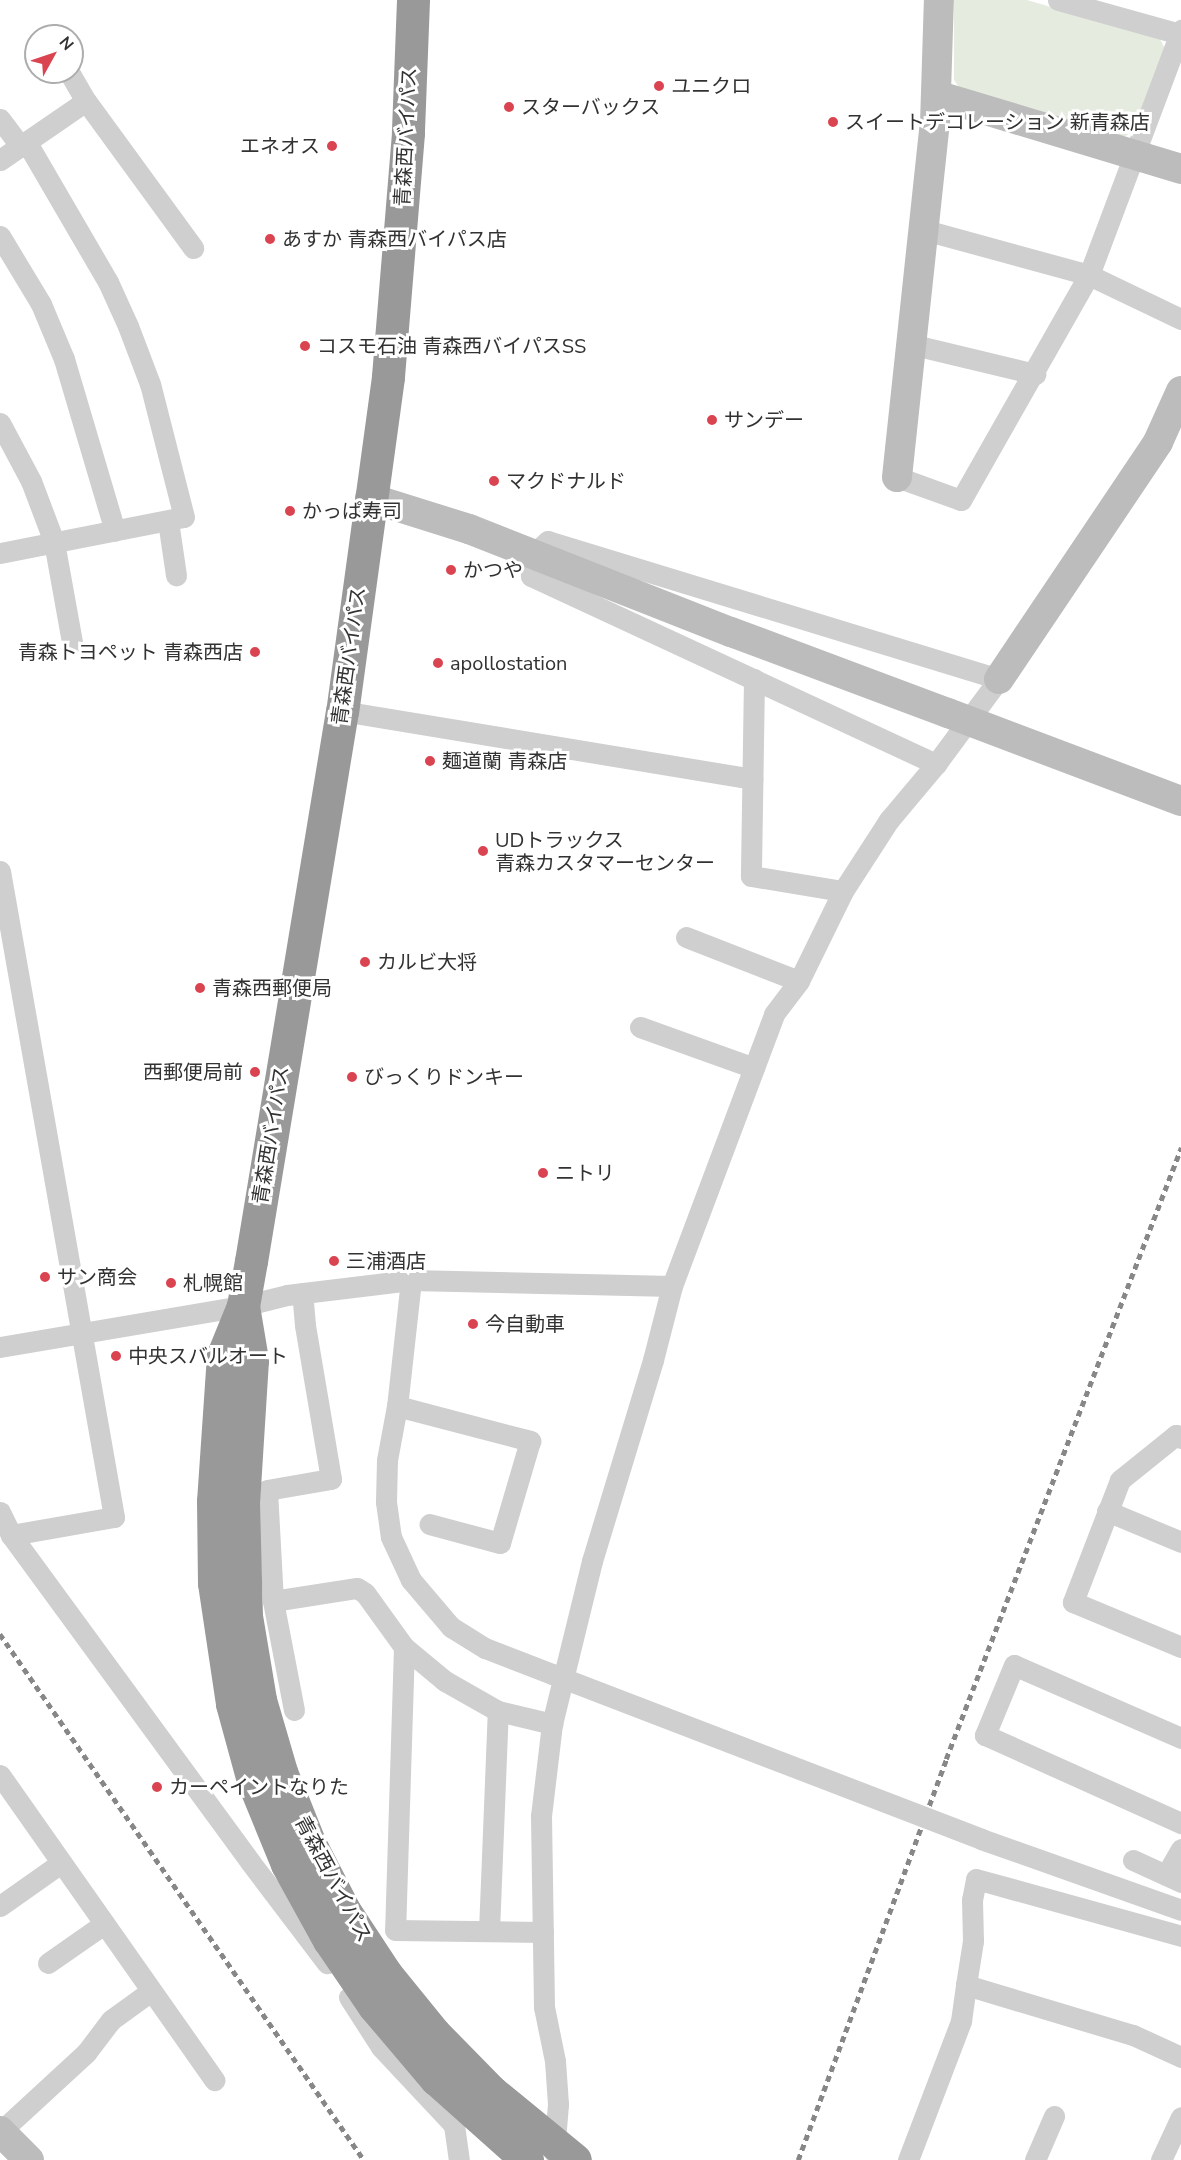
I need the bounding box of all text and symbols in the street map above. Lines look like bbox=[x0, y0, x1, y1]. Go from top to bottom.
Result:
north arrow bbox=[24, 24, 84, 84]
text: N bbox=[54, 32, 79, 55]
street label: 青森西バイパス bbox=[390, 66, 422, 208]
place label: ユニクロ bbox=[671, 74, 751, 98]
marker: ユニクロ bbox=[652, 79, 666, 93]
place label: スターバックス bbox=[521, 95, 661, 119]
marker: スターバックス bbox=[502, 100, 516, 114]
place label: スイートデコレーション 新青森店 bbox=[845, 110, 1150, 134]
marker: スイートデコレーション 新青森店 bbox=[826, 115, 840, 129]
place label: エネオス bbox=[240, 134, 320, 158]
marker: エネオス bbox=[325, 139, 339, 153]
place label: あすか 青森西バイパス店 bbox=[282, 227, 507, 251]
marker: あすか 青森西バイパス店 bbox=[263, 232, 277, 246]
place label: コスモ石油 青森西バイパスSS bbox=[317, 334, 587, 358]
marker: コスモ石油 青森西バイパスSS bbox=[298, 339, 312, 353]
place label: サンデー bbox=[724, 408, 804, 432]
marker: サンデー bbox=[705, 413, 719, 427]
place label: マクドナルド bbox=[506, 469, 626, 493]
marker: マクドナルド bbox=[487, 474, 501, 488]
place label: かっぱ寿司 bbox=[302, 499, 402, 523]
marker: かっぱ寿司 bbox=[283, 504, 297, 518]
place label: かつや bbox=[463, 558, 523, 582]
marker: かつや bbox=[444, 563, 458, 577]
street label: 青森西バイパス bbox=[327, 585, 371, 727]
place label: 青森トヨペット 青森西店 bbox=[18, 640, 243, 664]
marker: 青森トヨペット 青森西店 bbox=[248, 645, 262, 659]
place label: apollostation bbox=[450, 651, 567, 675]
marker: apollostation bbox=[431, 656, 445, 670]
place label: 麺道蘭 青森店 bbox=[442, 749, 567, 773]
marker: 麺道蘭 青森店 bbox=[423, 754, 437, 768]
place label: UDトラックス 青森カスタマーセンター bbox=[495, 828, 715, 875]
marker: UDトラックス 青森カスタマーセンター bbox=[476, 844, 490, 858]
place label: カルビ大将 bbox=[377, 950, 477, 974]
marker: カルビ大将 bbox=[358, 955, 372, 969]
place label: 青森西郵便局 bbox=[212, 976, 332, 1000]
marker: 青森西郵便局 bbox=[193, 981, 207, 995]
place label: 西郵便局前 bbox=[143, 1060, 243, 1084]
street label: 青森西バイパス bbox=[248, 1064, 294, 1206]
marker: 西郵便局前 bbox=[248, 1065, 262, 1079]
place label: びっくりドンキー bbox=[364, 1065, 524, 1089]
marker: びっくりドンキー bbox=[345, 1070, 359, 1084]
place label: ニトリ bbox=[555, 1161, 615, 1185]
marker: ニトリ bbox=[536, 1166, 550, 1180]
place label: 三浦酒店 bbox=[346, 1249, 426, 1273]
marker: 三浦酒店 bbox=[327, 1254, 341, 1268]
place label: サン商会 bbox=[57, 1265, 137, 1289]
marker: サン商会 bbox=[38, 1270, 52, 1284]
place label: 札幌館 bbox=[183, 1271, 243, 1295]
marker: 札幌館 bbox=[164, 1276, 178, 1290]
place label: 今自動車 bbox=[485, 1312, 565, 1336]
marker: 今自動車 bbox=[466, 1317, 480, 1331]
place label: 中央スバルオート bbox=[128, 1344, 288, 1368]
marker: 中央スバルオート bbox=[109, 1349, 123, 1363]
place label: カーペイントなりた bbox=[169, 1775, 349, 1799]
marker: カーペイントなりた bbox=[150, 1780, 164, 1794]
street label: 青森西バイパス bbox=[290, 1812, 376, 1946]

